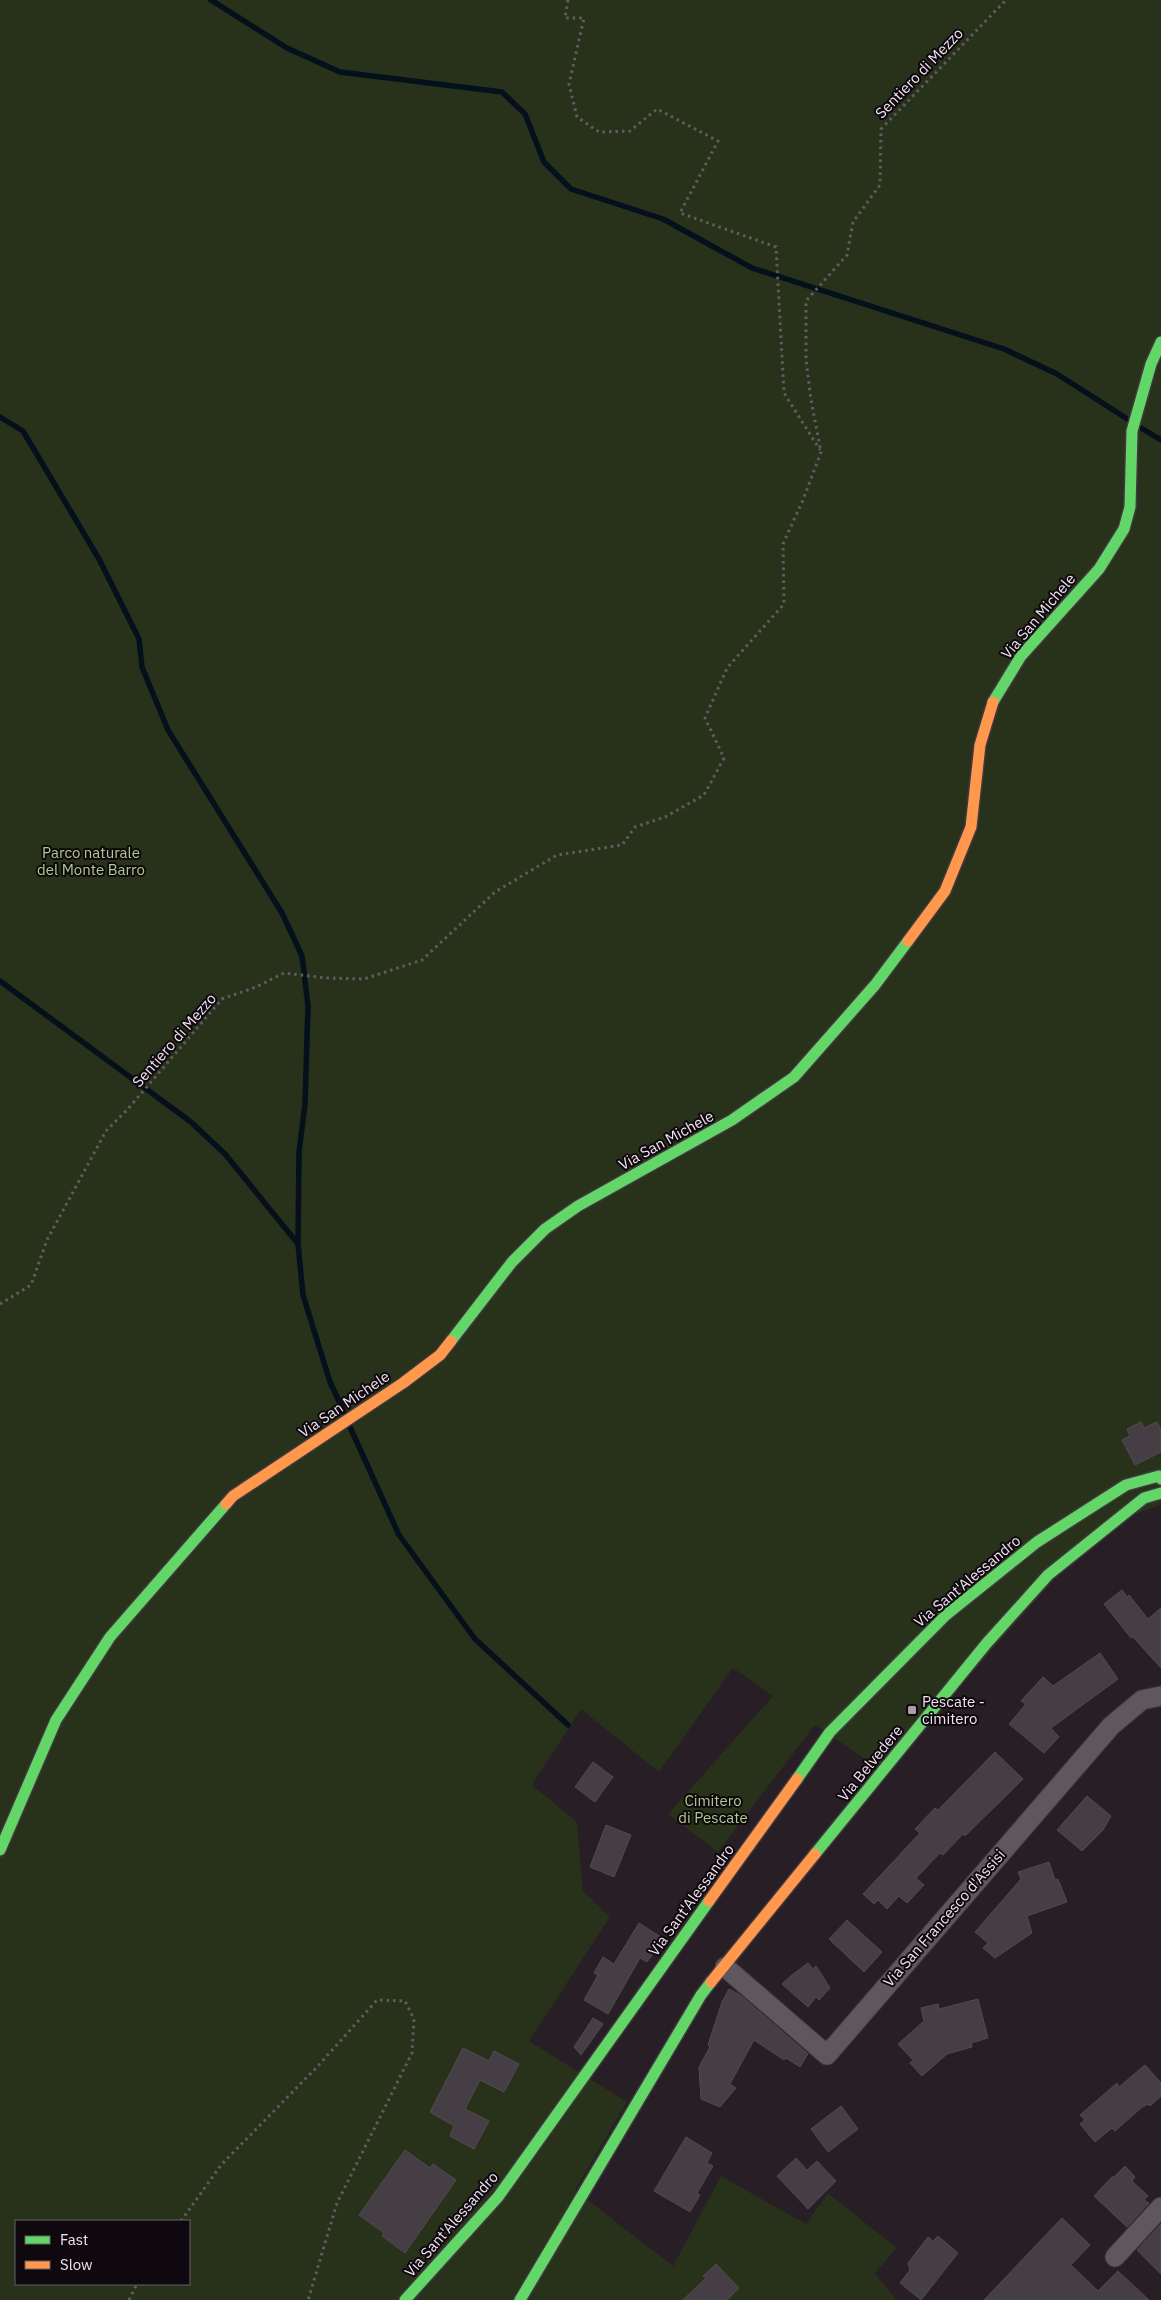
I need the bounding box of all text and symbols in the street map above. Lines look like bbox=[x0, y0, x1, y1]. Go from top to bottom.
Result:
street label: Sentiero di Mezzo bbox=[871, 24, 967, 122]
street label: Via San Michele bbox=[997, 569, 1079, 663]
park label: Parco naturale del Monte Barro bbox=[37, 843, 145, 879]
street label: Sentiero di Mezzo bbox=[128, 989, 220, 1091]
street label: Via San Michele bbox=[615, 1106, 717, 1174]
street label: Via San Michele bbox=[295, 1367, 393, 1441]
street label: Via Sant'Alessandro bbox=[910, 1531, 1024, 1631]
place label: Pescate - cimitero bbox=[922, 1692, 985, 1728]
marker: Pescate - cimitero bbox=[906, 1704, 918, 1716]
street label: Via Belvedere bbox=[834, 1721, 906, 1805]
park label: Cimitero di Pescate bbox=[678, 1791, 748, 1827]
street label: Via Sant'Alessandro bbox=[644, 1840, 738, 1960]
street label: Via San Francesco d'Assisi bbox=[879, 1845, 1009, 1991]
street label: Via Sant'Alessandro bbox=[400, 2167, 502, 2281]
legend bbox=[15, 2220, 190, 2285]
text: Fast bbox=[60, 2230, 88, 2249]
text: Slow bbox=[60, 2255, 93, 2274]

